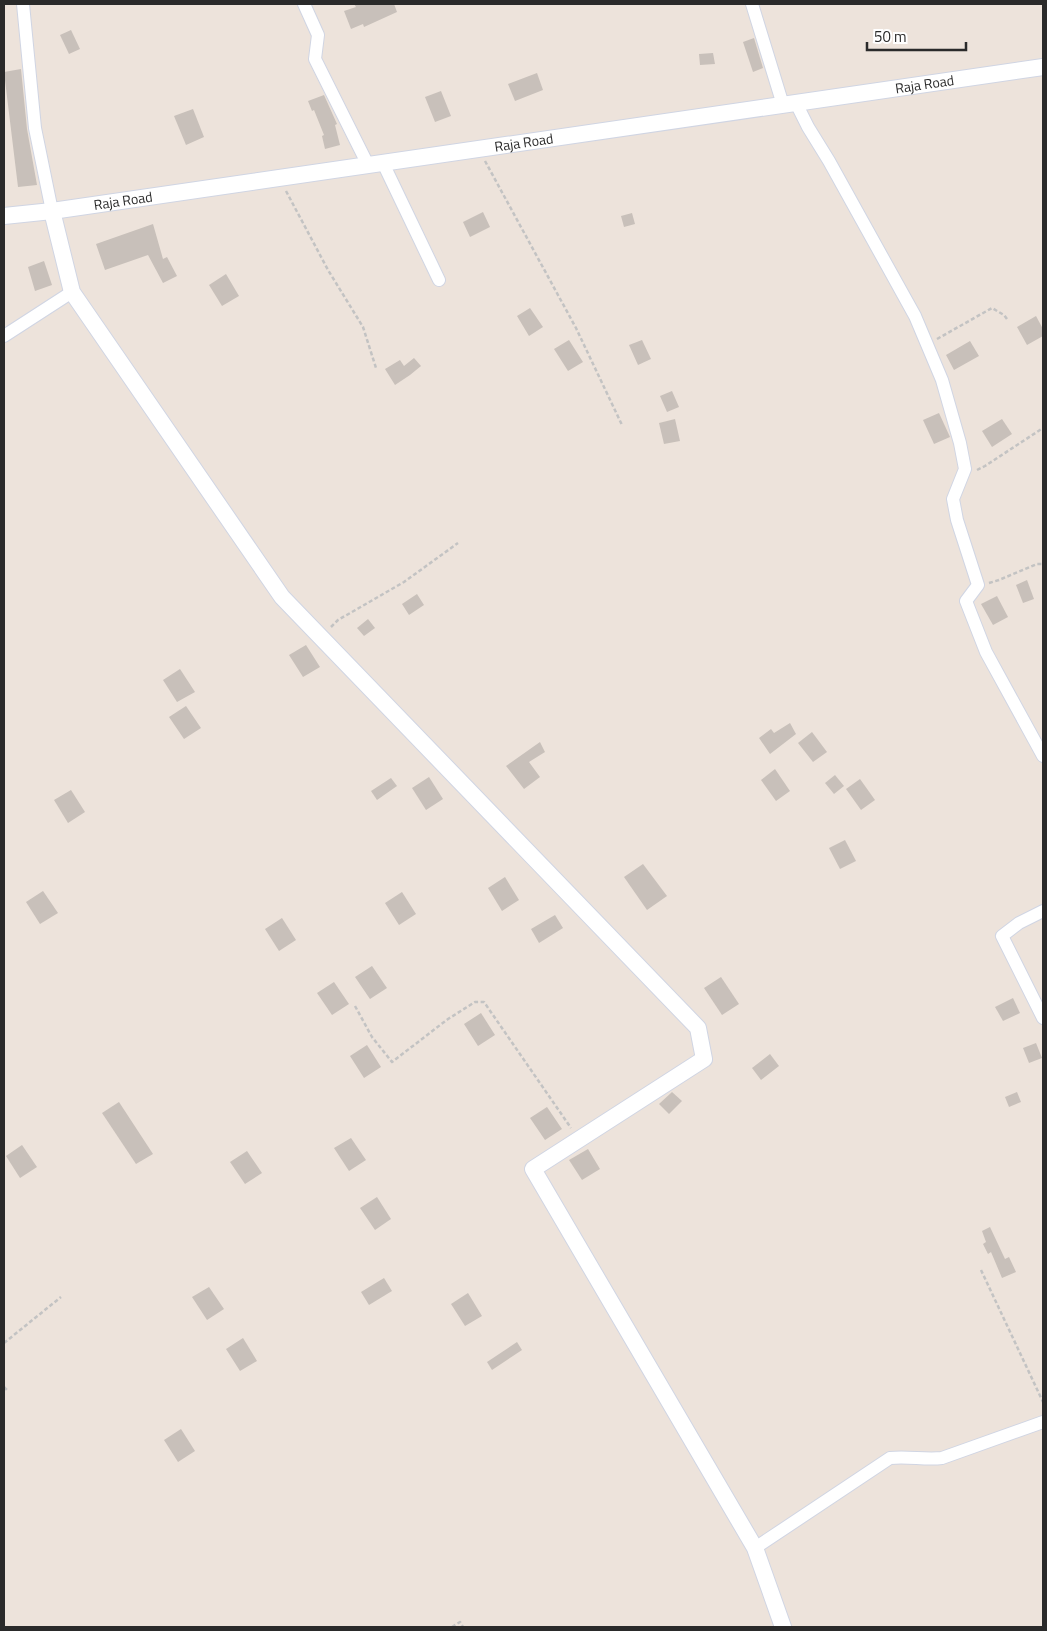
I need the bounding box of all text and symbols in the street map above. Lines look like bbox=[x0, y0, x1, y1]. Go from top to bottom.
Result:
scale bar bbox=[867, 20, 966, 52]
text: 50 m bbox=[874, 25, 907, 48]
street label: Raja Road bbox=[894, 69, 955, 98]
street label: Raja Road bbox=[493, 127, 554, 157]
street label: Raja Road bbox=[92, 186, 154, 215]

